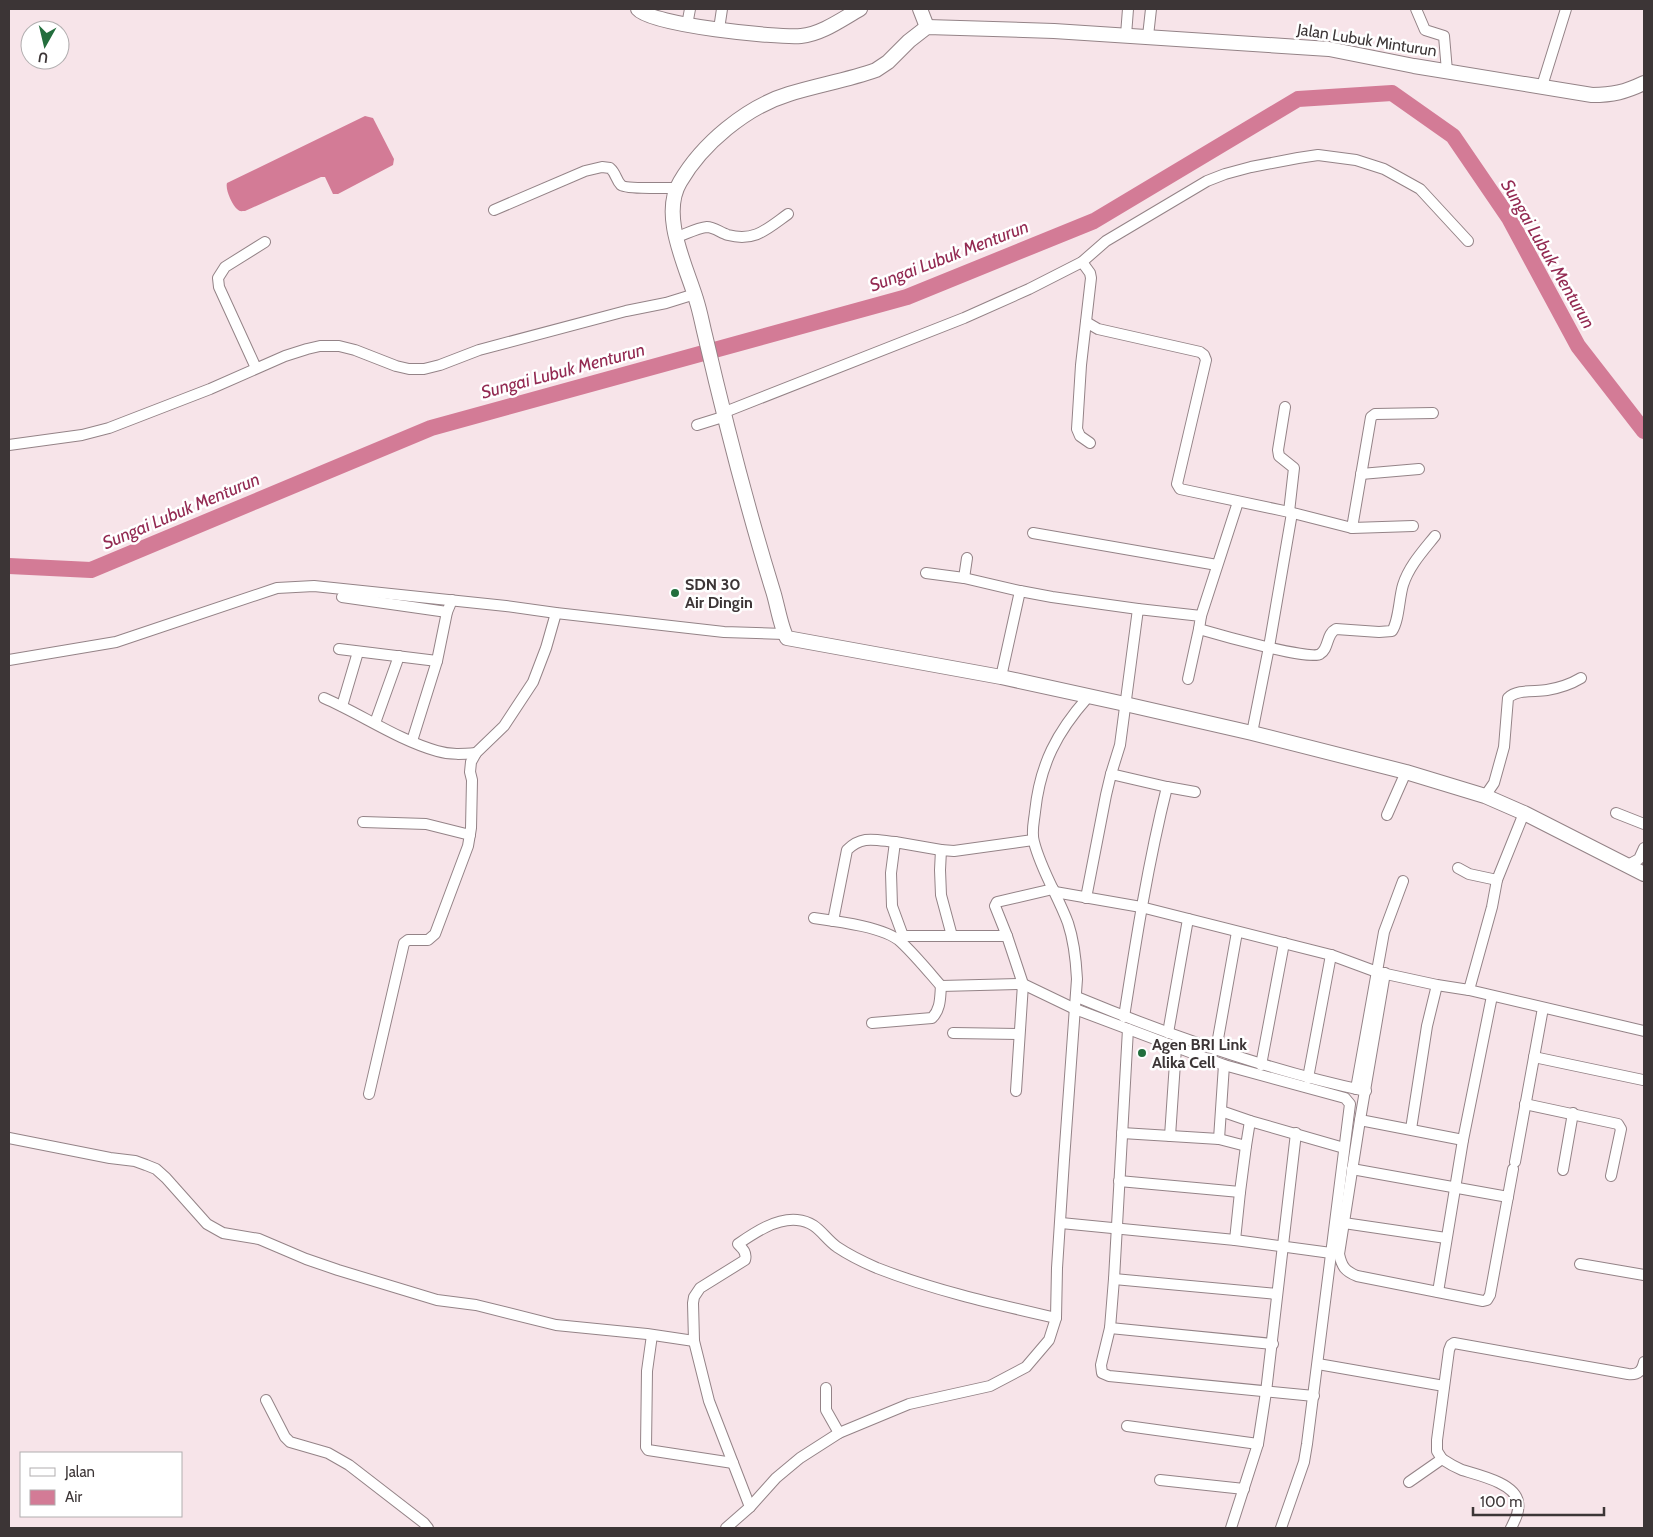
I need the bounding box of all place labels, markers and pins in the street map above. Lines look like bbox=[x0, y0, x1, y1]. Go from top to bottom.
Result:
place label: SDN 30 Air Dingin bbox=[685, 575, 753, 612]
marker: SDN 30 Air Dingin bbox=[669, 587, 681, 599]
place label: Agen BRI Link Alika Cell bbox=[1152, 1035, 1247, 1072]
marker: Agen BRI Link Alika Cell bbox=[1136, 1047, 1148, 1059]

